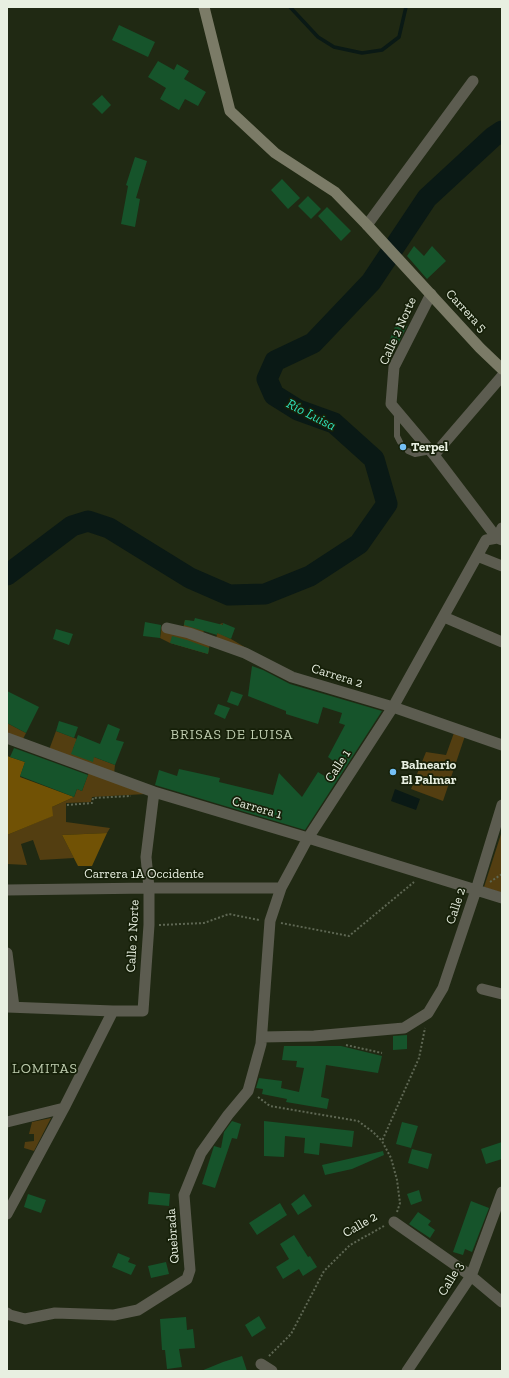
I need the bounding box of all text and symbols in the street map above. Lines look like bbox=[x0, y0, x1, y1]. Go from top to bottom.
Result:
street label: Carrera 5 bbox=[442, 286, 490, 336]
street label: Calle 2 Norte bbox=[376, 295, 420, 367]
water label: Río Luisa bbox=[284, 395, 338, 435]
place label: Terpel bbox=[411, 439, 448, 455]
marker: Terpel bbox=[398, 442, 408, 452]
street label: Carrera 2 bbox=[309, 661, 365, 691]
district label: BRISAS DE LUISA bbox=[171, 727, 293, 743]
street label: Calle 1 bbox=[322, 747, 354, 785]
place label: Balneario El Palmar bbox=[401, 757, 457, 788]
marker: Balneario El Palmar bbox=[388, 767, 398, 777]
street label: Carrera 1 bbox=[230, 793, 284, 823]
street label: Carrera 1A Occidente bbox=[84, 866, 204, 882]
street label: Calle 2 bbox=[443, 886, 469, 926]
street label: Calle 2 Norte bbox=[123, 899, 143, 973]
district label: LOMITAS bbox=[12, 1061, 78, 1077]
street label: Quebrada bbox=[163, 1208, 183, 1264]
street label: Calle 2 bbox=[340, 1209, 380, 1241]
street label: Calle 3 bbox=[435, 1259, 467, 1299]

